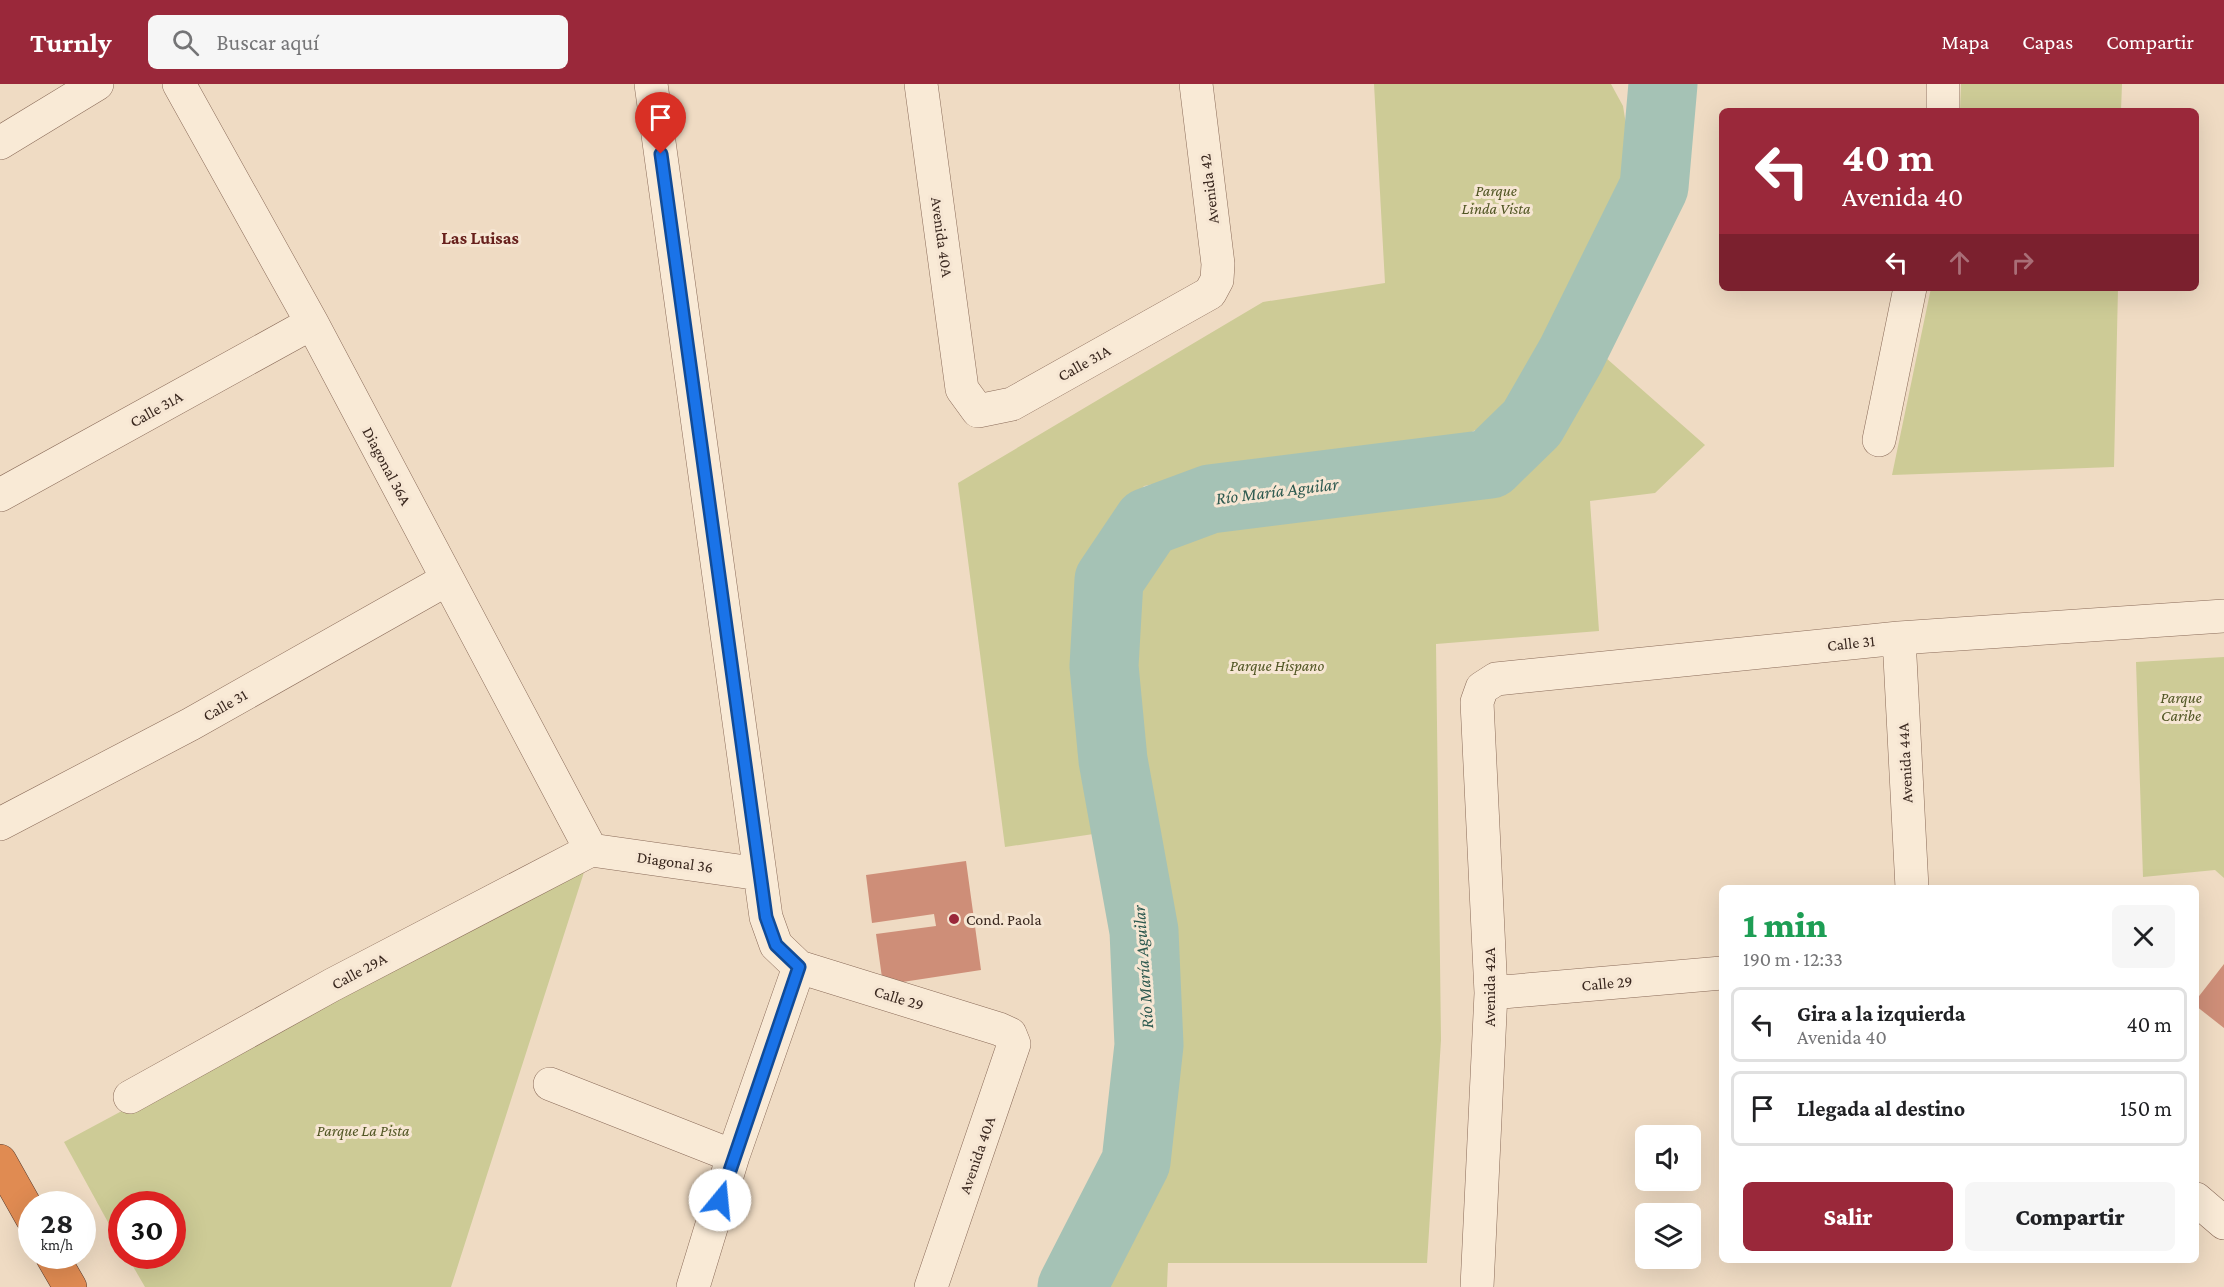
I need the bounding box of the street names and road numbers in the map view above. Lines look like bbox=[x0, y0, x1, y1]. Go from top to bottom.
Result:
street label: Avenida 42 bbox=[1196, 153, 1222, 225]
street label: Avenida 40A bbox=[928, 196, 956, 279]
street label: Calle 31A bbox=[1055, 341, 1114, 384]
street label: Calle 31A bbox=[127, 387, 186, 430]
street label: Diagonal 36A bbox=[358, 424, 415, 509]
street label: Calle 31 bbox=[1826, 632, 1876, 654]
street label: Calle 31 bbox=[200, 686, 250, 724]
street label: Avenida 44A bbox=[1894, 722, 1916, 803]
street label: Diagonal 36 bbox=[636, 848, 714, 877]
street label: Avenida 42A bbox=[1481, 946, 1498, 1027]
street label: Calle 29A bbox=[329, 949, 390, 993]
street label: Calle 29 bbox=[1581, 972, 1633, 994]
street label: Calle 29 bbox=[872, 982, 926, 1014]
street label: Avenida 40A bbox=[956, 1113, 998, 1196]

